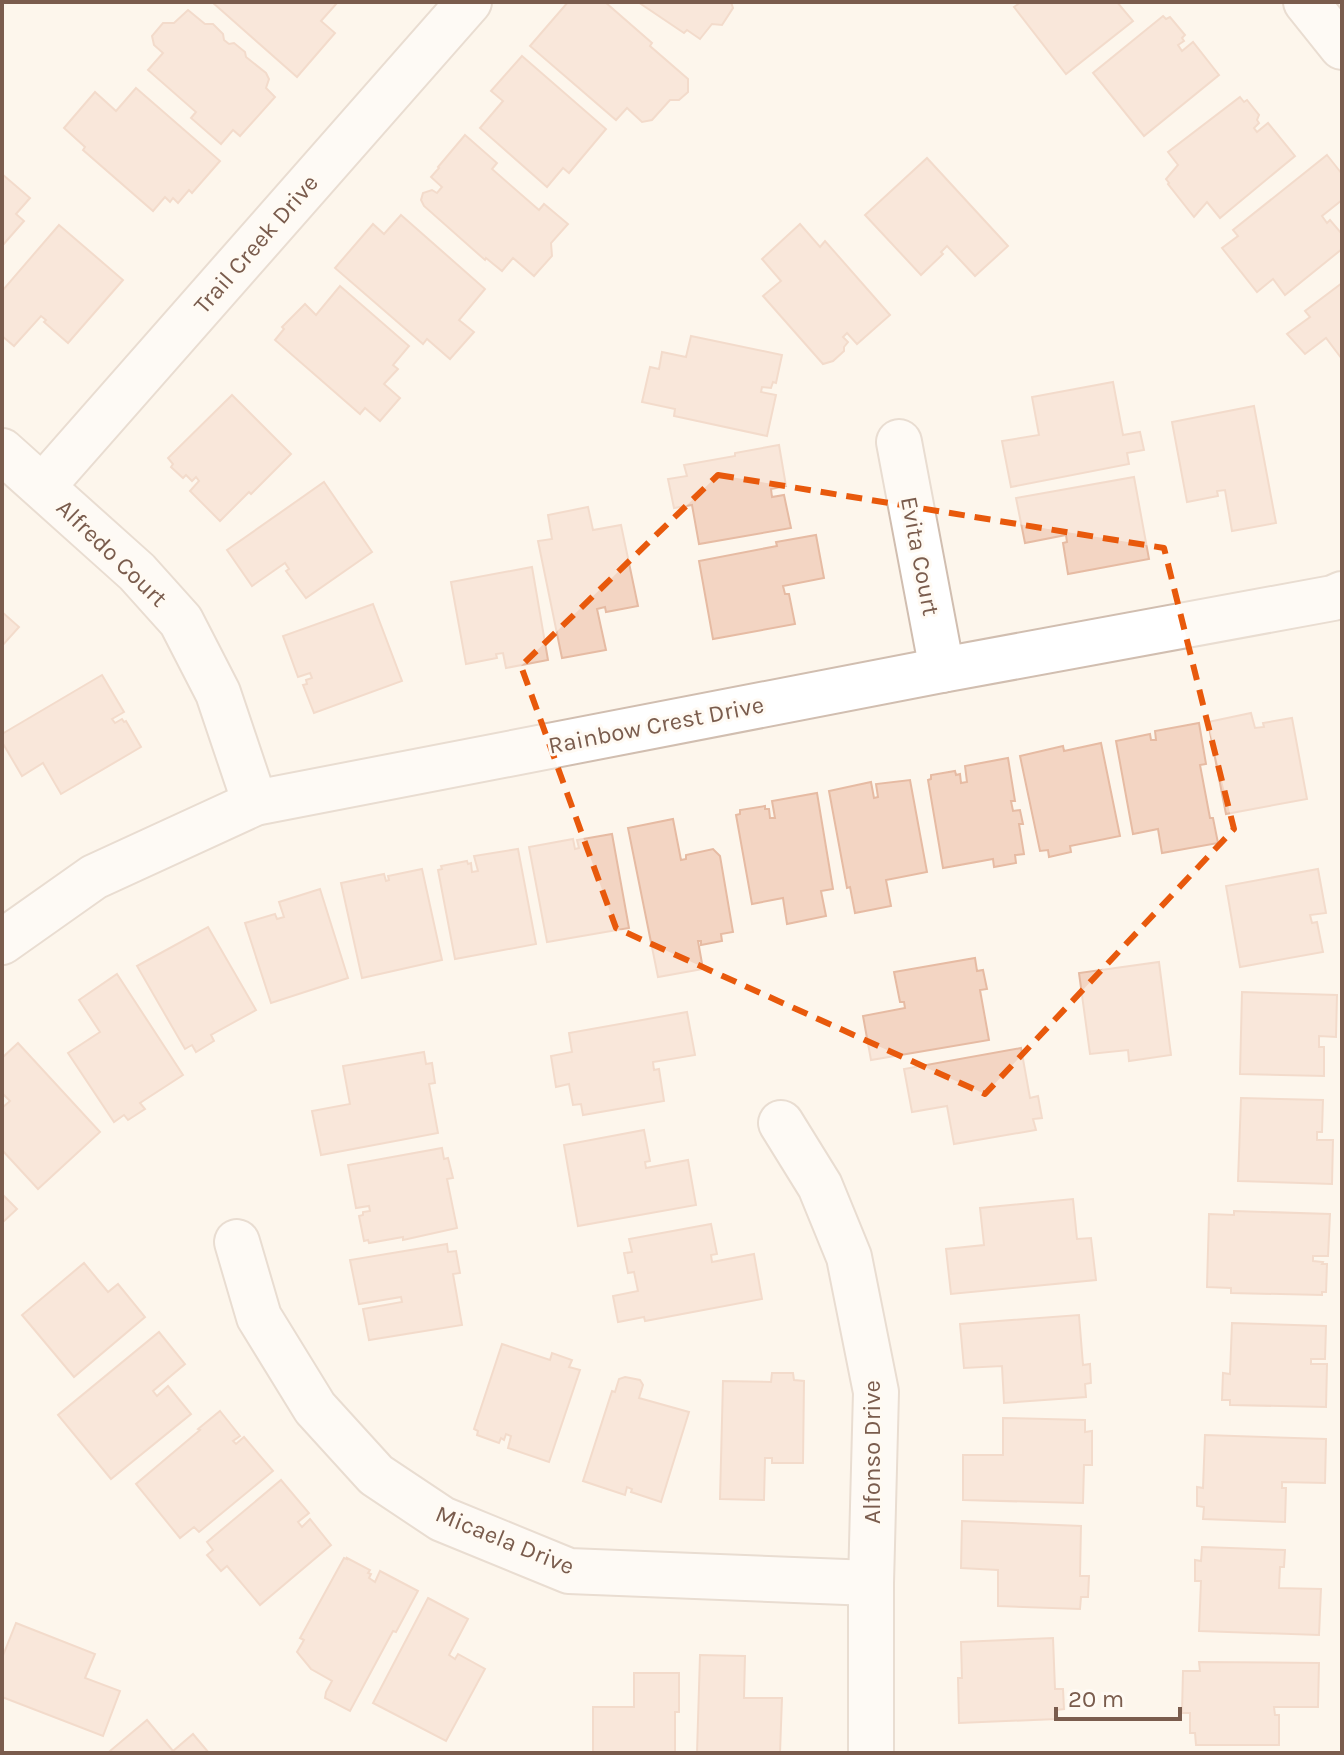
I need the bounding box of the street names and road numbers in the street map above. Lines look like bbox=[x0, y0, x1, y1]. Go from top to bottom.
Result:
street label: Trail Creek Drive bbox=[188, 169, 324, 319]
street label: Alfredo Court bbox=[51, 493, 173, 613]
street label: Evita Court bbox=[895, 494, 945, 618]
street label: Rainbow Crest Drive bbox=[546, 690, 766, 760]
street label: Alfonso Drive bbox=[858, 1380, 886, 1524]
street label: Micaela Drive bbox=[432, 1499, 578, 1581]

